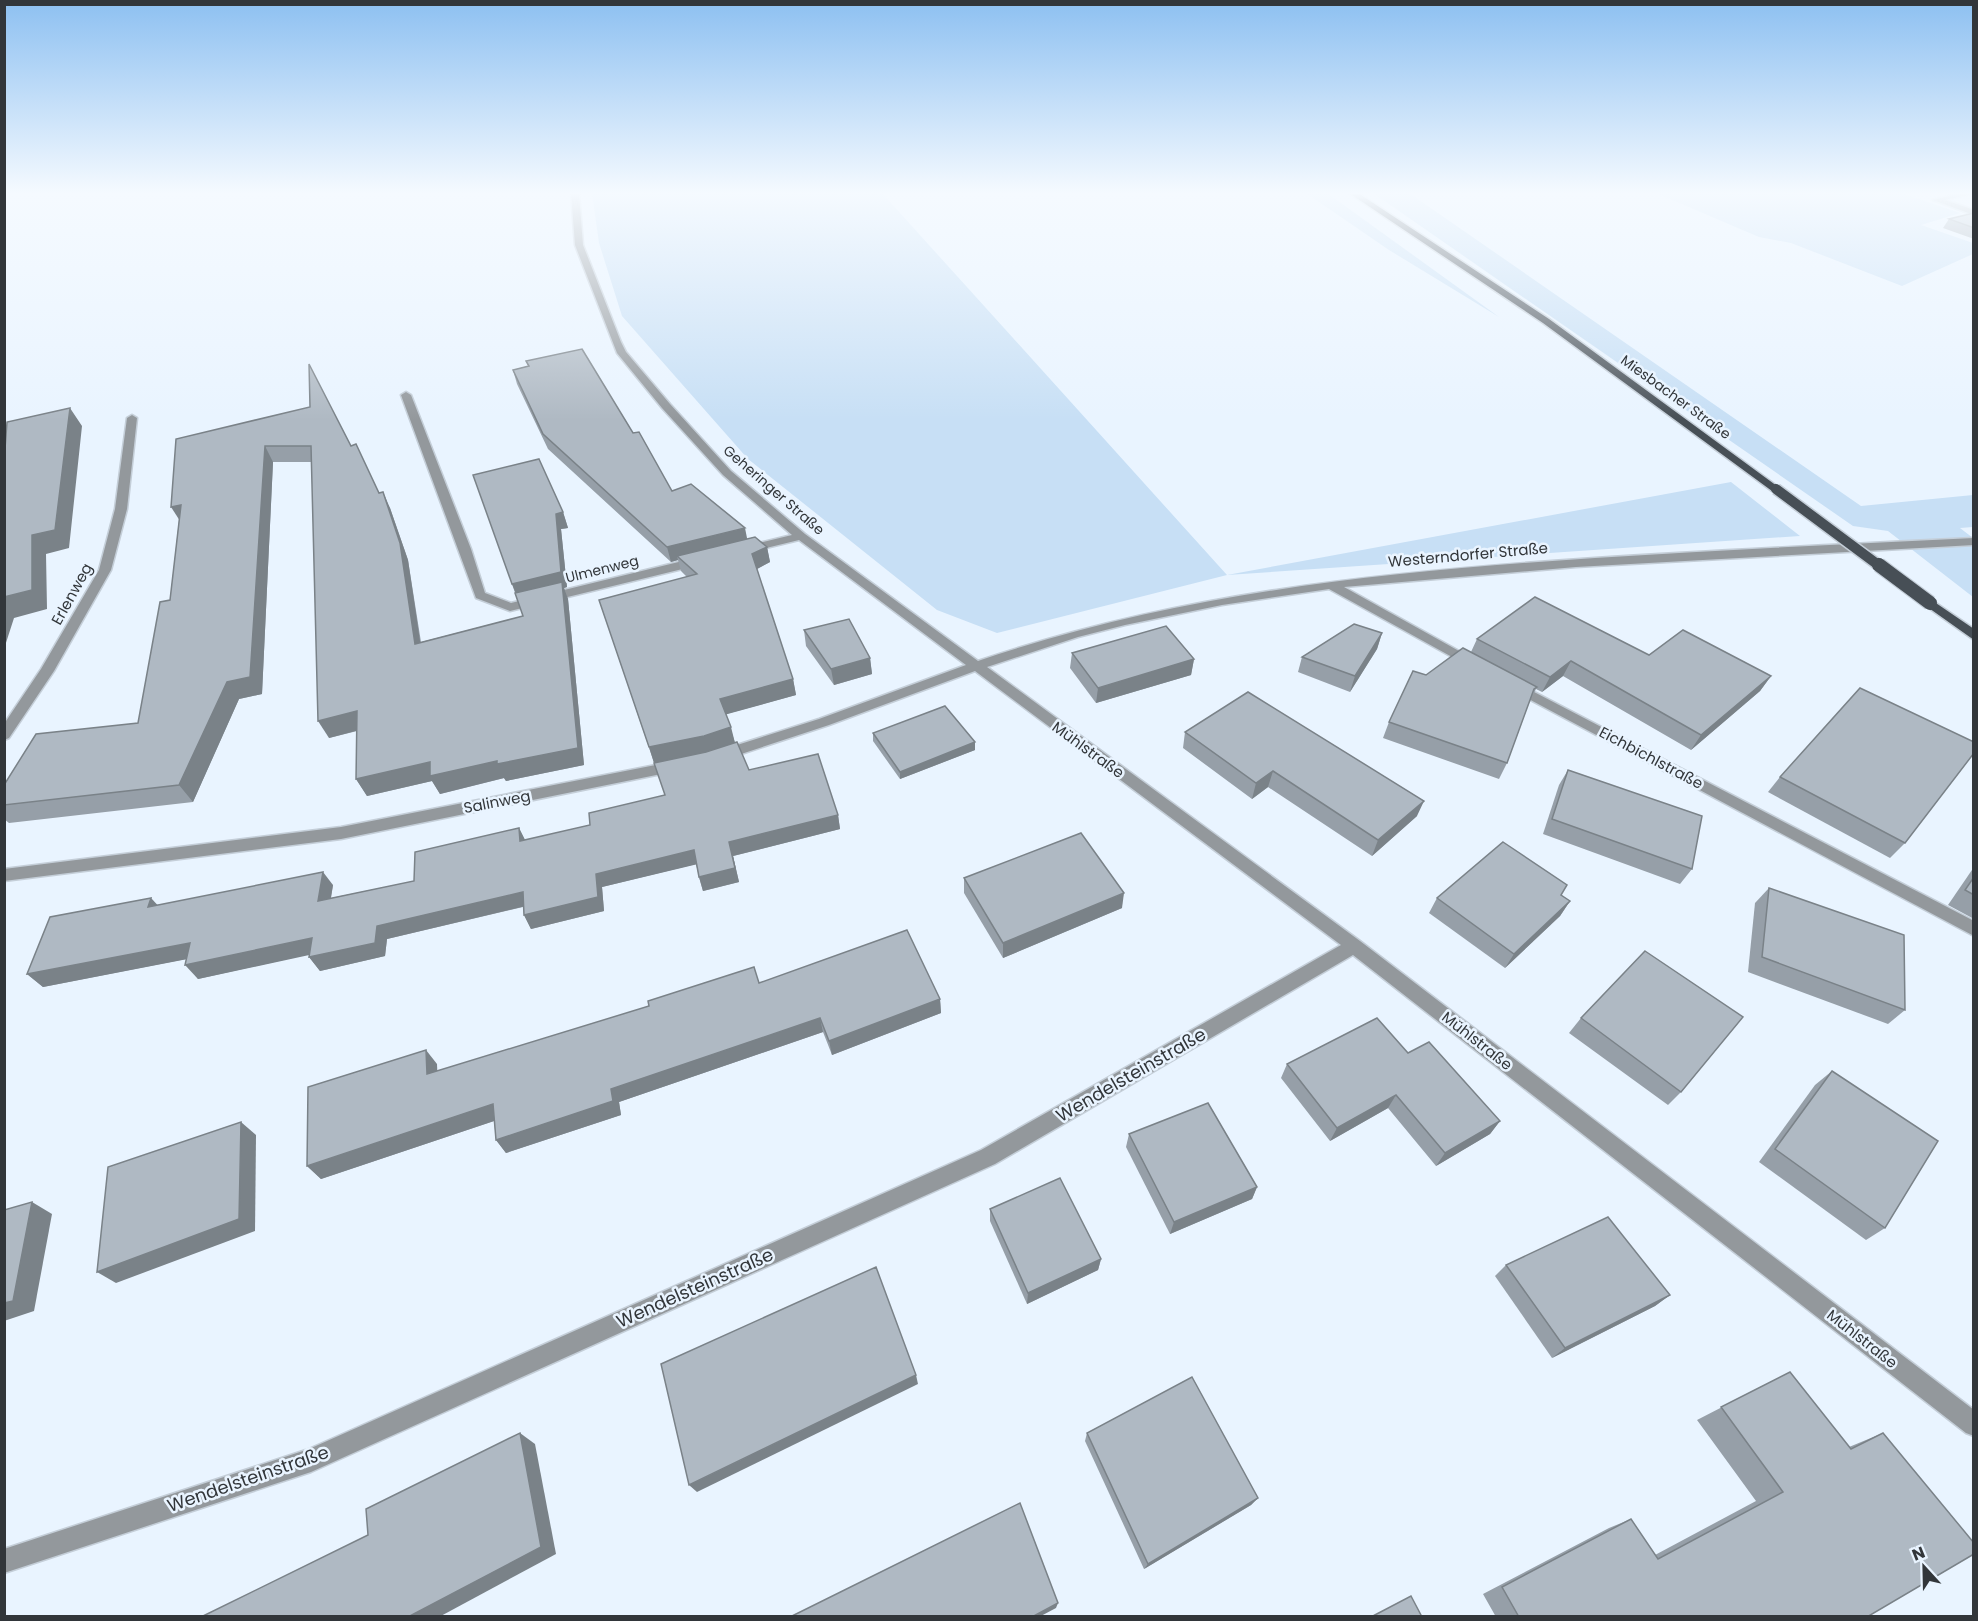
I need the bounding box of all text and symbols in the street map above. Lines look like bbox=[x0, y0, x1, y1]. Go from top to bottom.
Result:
street label: Miesbacher Straße bbox=[1617, 350, 1735, 444]
street label: Geheringer Straße bbox=[719, 440, 829, 540]
street label: Westerndorfer Straße bbox=[1387, 537, 1549, 572]
street label: Ulmenweg bbox=[563, 550, 641, 588]
street label: Erlenweg bbox=[46, 559, 97, 628]
street label: Mühlstraße bbox=[1048, 716, 1129, 783]
street label: Eichbichlstraße bbox=[1596, 721, 1707, 794]
street label: Salinweg bbox=[462, 785, 532, 818]
street label: Mühlstraße bbox=[1438, 1006, 1517, 1075]
street label: Wendelsteinstraße bbox=[1051, 1021, 1210, 1128]
street label: Wendelsteinstraße bbox=[612, 1242, 777, 1333]
street label: Mühlstraße bbox=[1823, 1304, 1902, 1373]
street label: Wendelsteinstraße bbox=[164, 1439, 332, 1518]
north arrow bbox=[1894, 1537, 1954, 1597]
text: N bbox=[1909, 1541, 1928, 1566]

